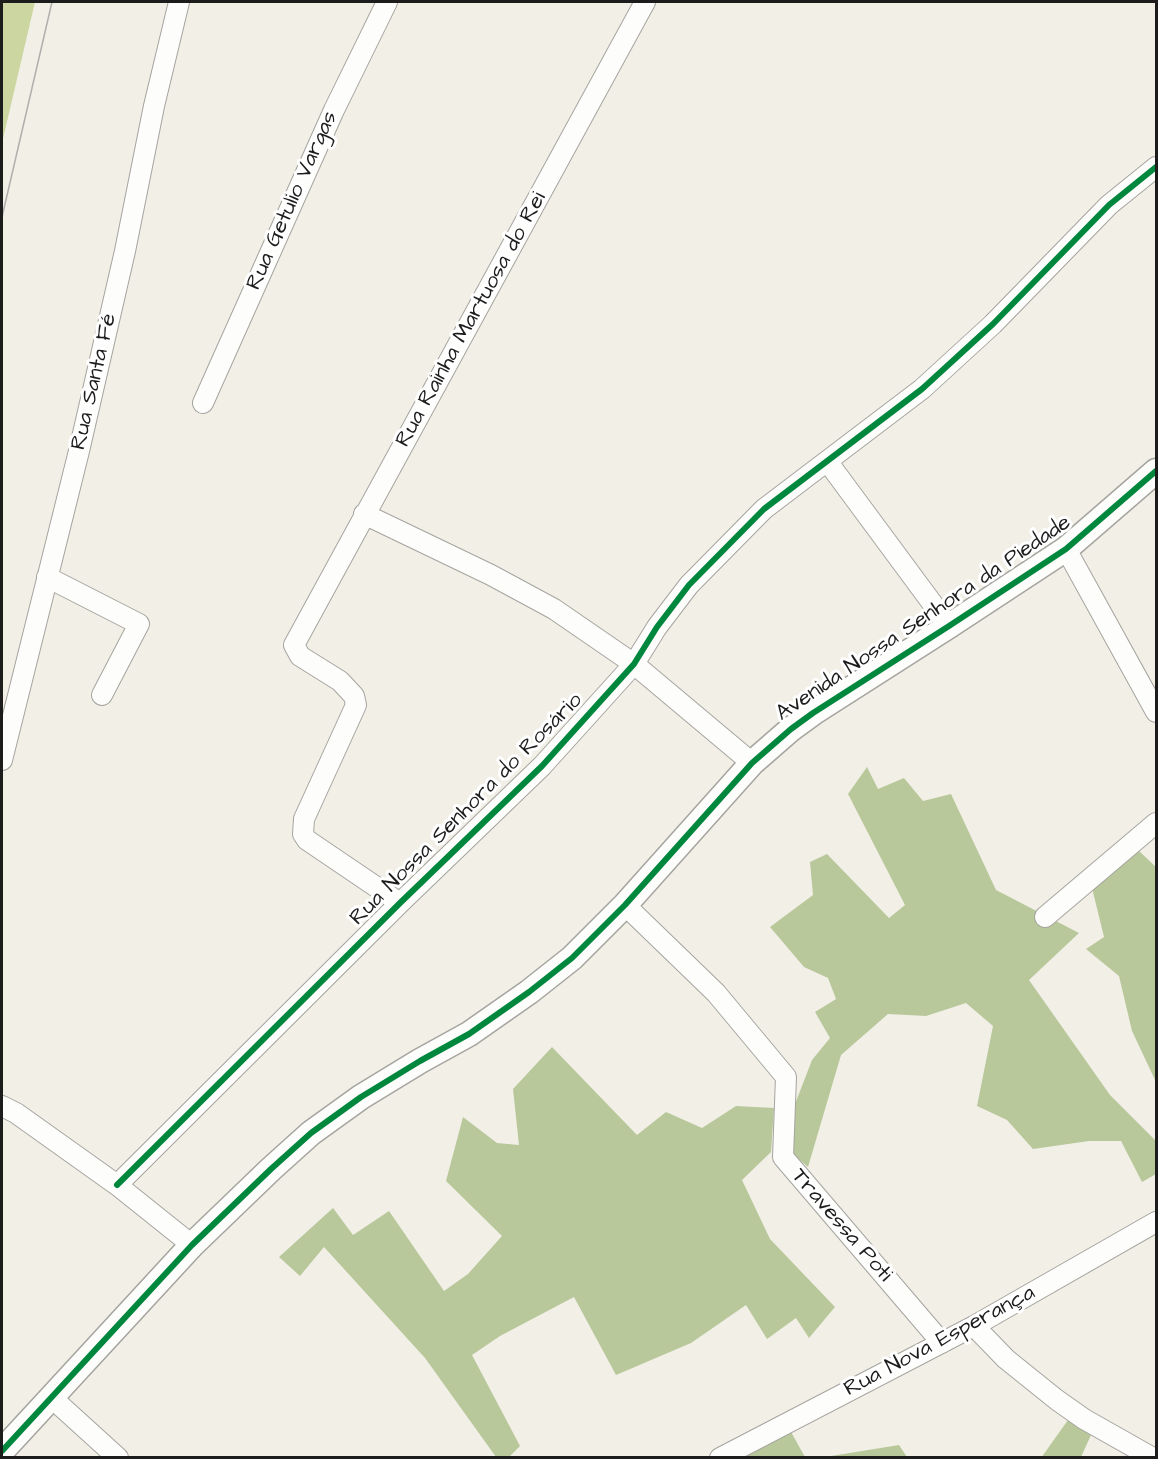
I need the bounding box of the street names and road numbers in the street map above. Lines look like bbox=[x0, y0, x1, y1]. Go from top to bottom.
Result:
street label: Rua Getulio Vargas bbox=[242, 108, 344, 294]
street label: Rua Rainha Martuosa do Rei bbox=[391, 188, 553, 452]
street label: Rua Santa Fé bbox=[66, 311, 124, 453]
street label: Avenida Nossa Senhora da Piedade bbox=[772, 510, 1076, 728]
street label: Rua Nossa Senhora do Rosário bbox=[345, 688, 589, 932]
street label: Travessa Poti bbox=[785, 1164, 897, 1288]
street label: Rua Nova Esperança bbox=[840, 1281, 1040, 1403]

